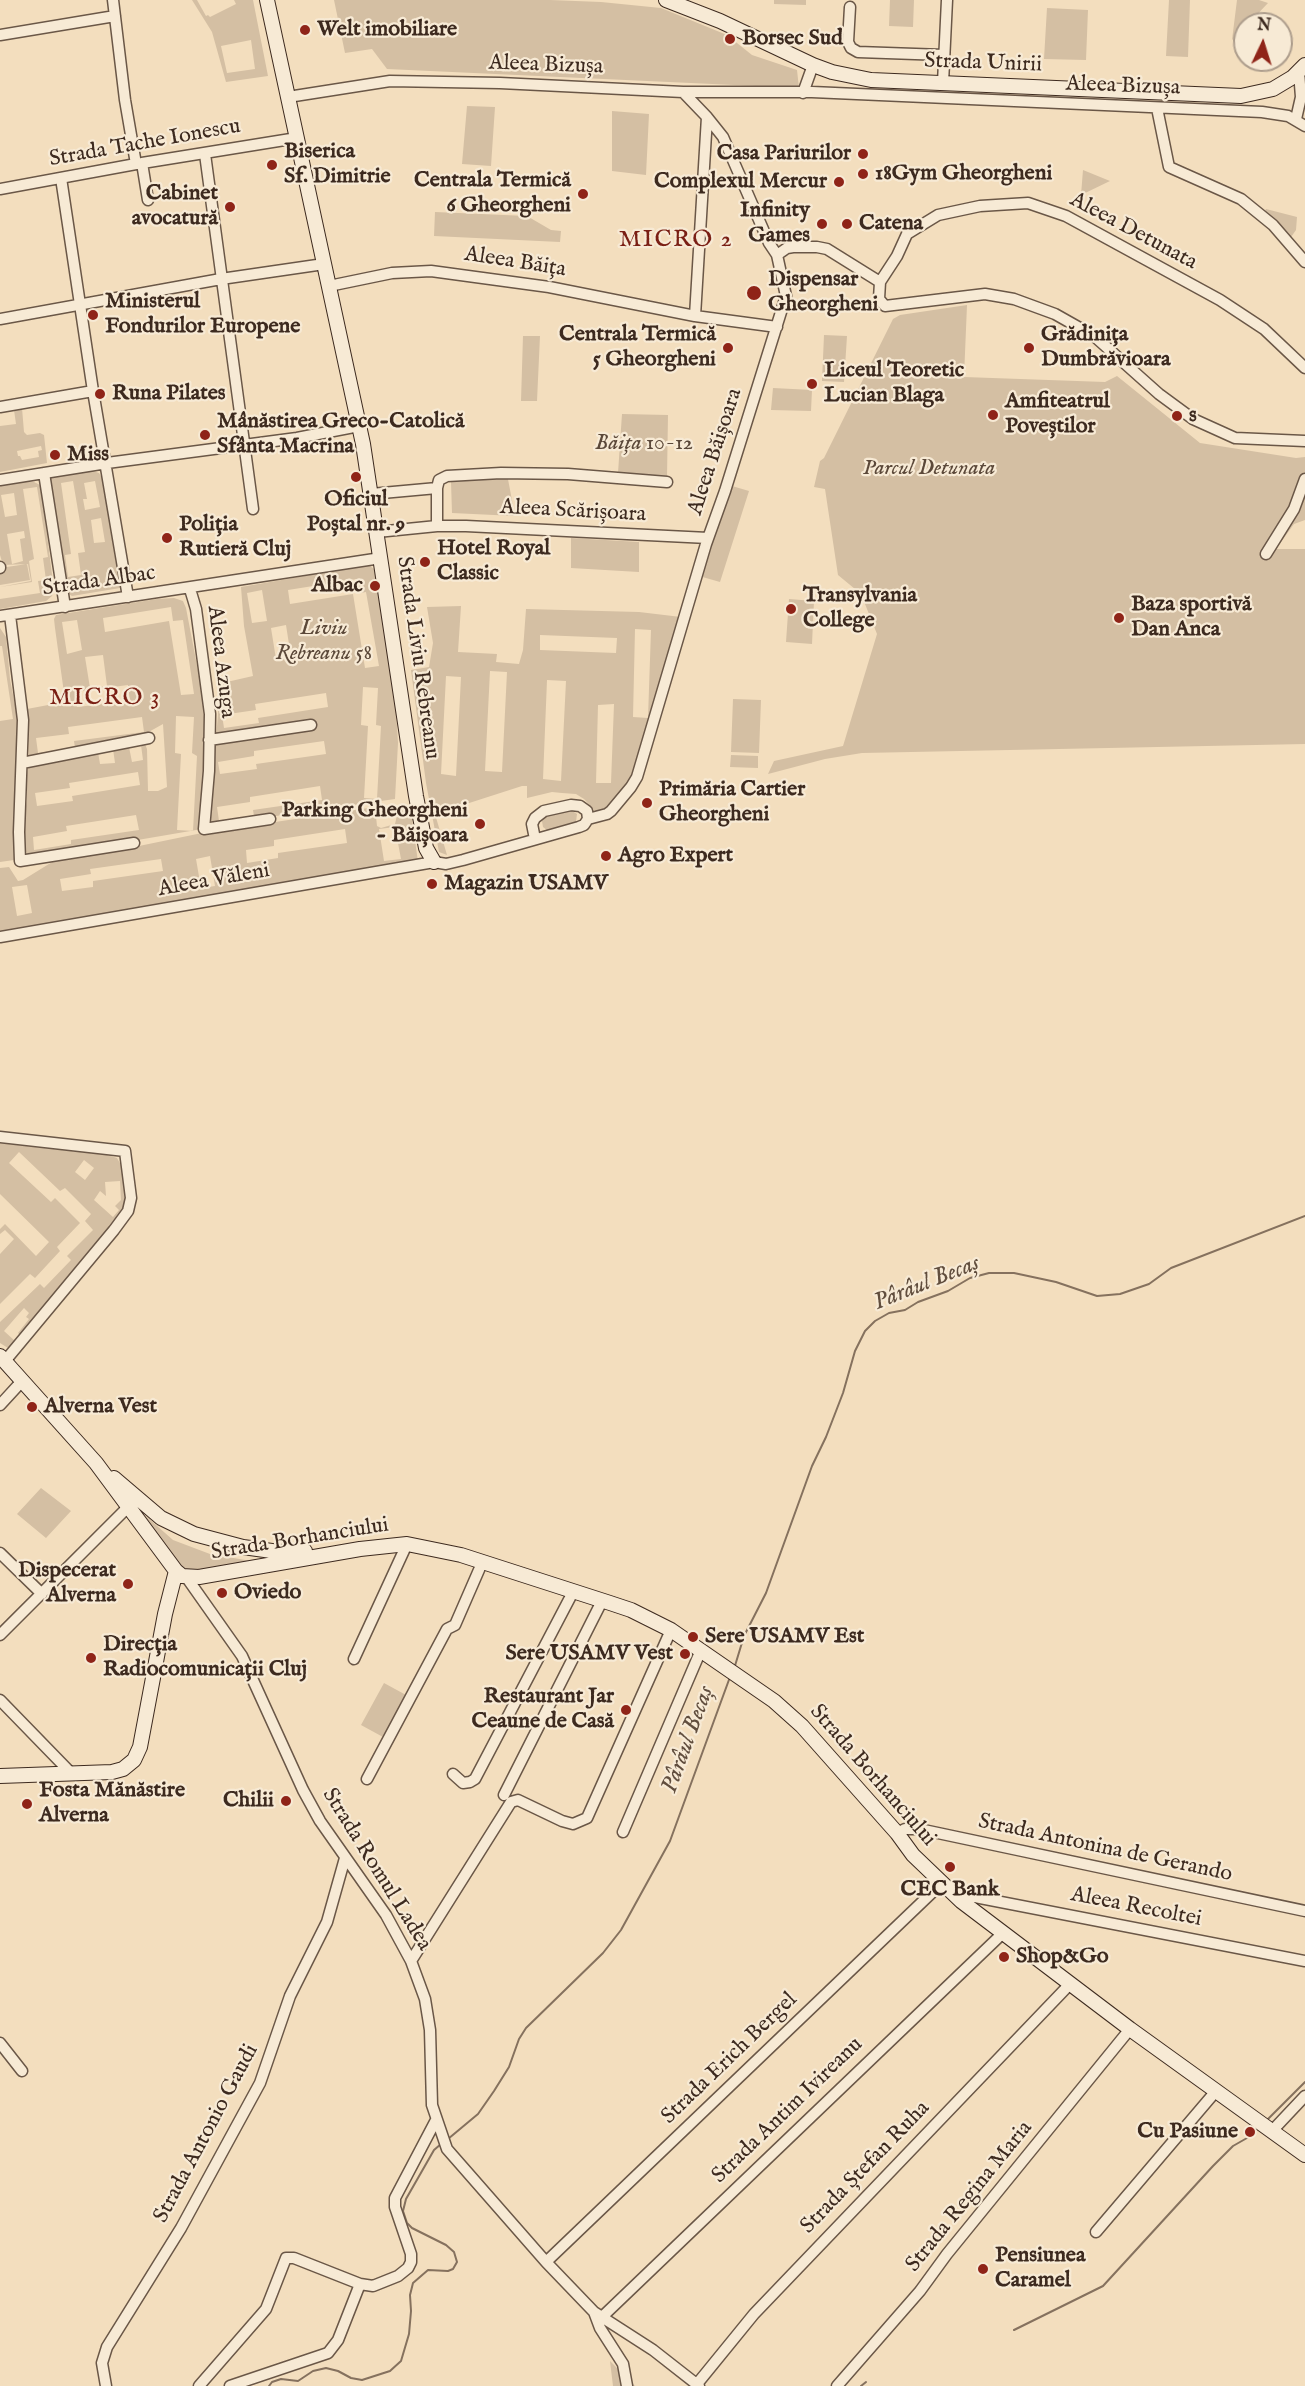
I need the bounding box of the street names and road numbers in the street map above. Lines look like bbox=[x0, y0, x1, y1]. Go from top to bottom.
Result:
street label: Strada Unirii bbox=[924, 49, 1042, 79]
street label: Aleea Bizușa bbox=[488, 51, 604, 81]
street label: Aleea Bizușa bbox=[1065, 72, 1181, 102]
street label: Strada Tache Ionescu bbox=[47, 114, 243, 174]
street label: Aleea Detunata bbox=[1065, 187, 1201, 277]
street label: Aleea Băița bbox=[462, 242, 568, 284]
street label: Aleea Băișoara bbox=[683, 385, 749, 519]
street label: Aleea Scărișoara bbox=[499, 495, 647, 529]
street label: Strada Liviu Rebreanu bbox=[390, 555, 444, 761]
street label: Strada Albac bbox=[41, 561, 157, 603]
street label: Aleea Azuga bbox=[200, 604, 240, 720]
street label: Aleea Văleni bbox=[156, 858, 272, 904]
street label: Strada Borhanciului bbox=[209, 1513, 391, 1567]
street label: Strada Borhanciului bbox=[803, 1700, 941, 1852]
street label: Strada Romul Ladea bbox=[315, 1784, 437, 1956]
street label: Strada Antonina de Gerando bbox=[976, 1809, 1234, 1889]
street label: Aleea Recoltei bbox=[1068, 1882, 1204, 1934]
street label: Strada Erich Bergel bbox=[657, 1988, 803, 2130]
street label: Strada Antim Ivireanu bbox=[707, 2032, 869, 2190]
street label: Strada Antonio Gaudi bbox=[149, 2040, 265, 2228]
street label: Strada Ștefan Ruha bbox=[796, 2096, 936, 2240]
street label: Strada Regina Maria bbox=[901, 2116, 1039, 2278]

